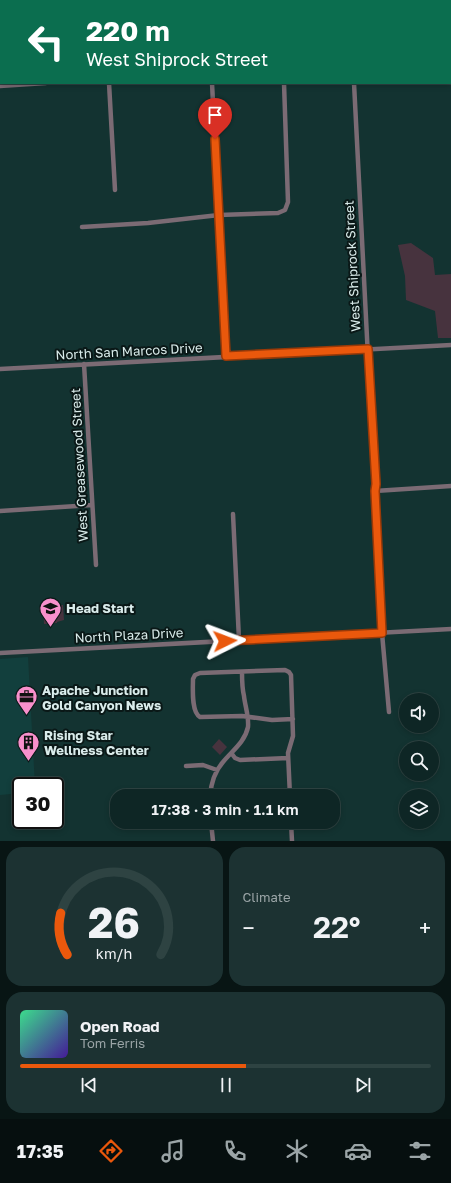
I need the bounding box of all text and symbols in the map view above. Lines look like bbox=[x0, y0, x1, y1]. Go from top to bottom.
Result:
text: 220 m bbox=[86, 14, 170, 47]
icon: left bbox=[20, 16, 72, 68]
text: West Shiprock Street bbox=[86, 48, 268, 70]
pin bbox=[198, 98, 232, 139]
icon: arrive bbox=[204, 104, 226, 126]
street label: West Shiprock Street bbox=[341, 200, 363, 332]
street label: North San Marcos Drive bbox=[55, 339, 203, 363]
street label: West Greasewood Street bbox=[67, 388, 91, 542]
school or university icon: Head Start bbox=[38, 595, 64, 628]
place label: Head Start bbox=[66, 600, 134, 616]
position arrow bbox=[204, 620, 246, 662]
street label: North Plaza Drive bbox=[74, 624, 184, 646]
place label: Apache Junction Gold Canyon News bbox=[42, 682, 161, 713]
office icon: Apache Junction Gold Canyon News bbox=[14, 684, 40, 717]
map controls bbox=[399, 693, 439, 829]
button: sound bbox=[399, 693, 439, 733]
place label: Rising Star Wellness Center bbox=[44, 727, 149, 758]
building icon: Rising Star Wellness Center bbox=[15, 729, 41, 762]
button: search bbox=[399, 741, 439, 781]
speed limit sign: 30 bbox=[12, 777, 64, 829]
button: layers bbox=[399, 789, 439, 829]
text: 17:38 · 3 min · 1.1 km bbox=[151, 800, 299, 818]
text: Climate bbox=[243, 889, 290, 905]
text: 26 bbox=[88, 896, 140, 946]
text: 22° bbox=[313, 909, 361, 945]
text: − bbox=[243, 914, 255, 941]
text: + bbox=[419, 914, 431, 941]
text: km/h bbox=[96, 944, 132, 961]
text: Open Road bbox=[80, 1017, 160, 1035]
text: Tom Ferris bbox=[80, 1035, 145, 1051]
icon: previous bbox=[78, 1074, 100, 1096]
icon: pause bbox=[215, 1074, 237, 1096]
icon: next bbox=[352, 1074, 374, 1096]
icon: directions bbox=[97, 1137, 125, 1165]
icon: music bbox=[159, 1137, 187, 1165]
icon: phone bbox=[221, 1137, 249, 1165]
icon: climate bbox=[283, 1137, 311, 1165]
icon: car bbox=[344, 1137, 372, 1165]
icon: filters bbox=[406, 1137, 434, 1165]
text: 17:35 bbox=[17, 1140, 64, 1162]

